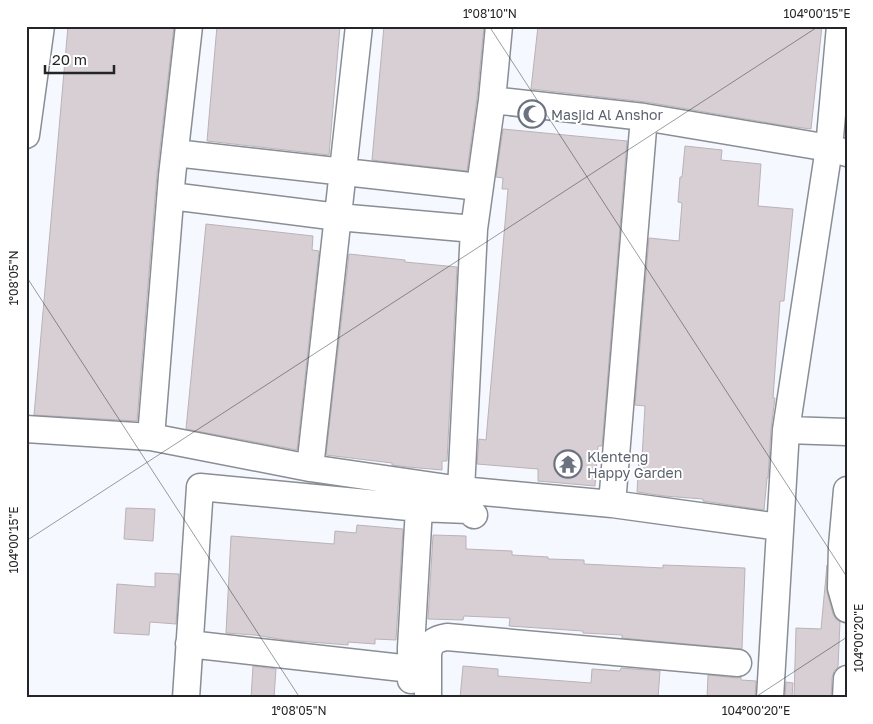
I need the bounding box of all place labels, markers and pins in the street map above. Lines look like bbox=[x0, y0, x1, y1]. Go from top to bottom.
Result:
mosque icon: Masjid Al Anshor bbox=[517, 99, 547, 129]
place label: Masjid Al Anshor bbox=[551, 106, 663, 123]
place label: Klenteng Happy Garden bbox=[587, 448, 682, 481]
temple icon: Klenteng Happy Garden bbox=[553, 449, 583, 479]

